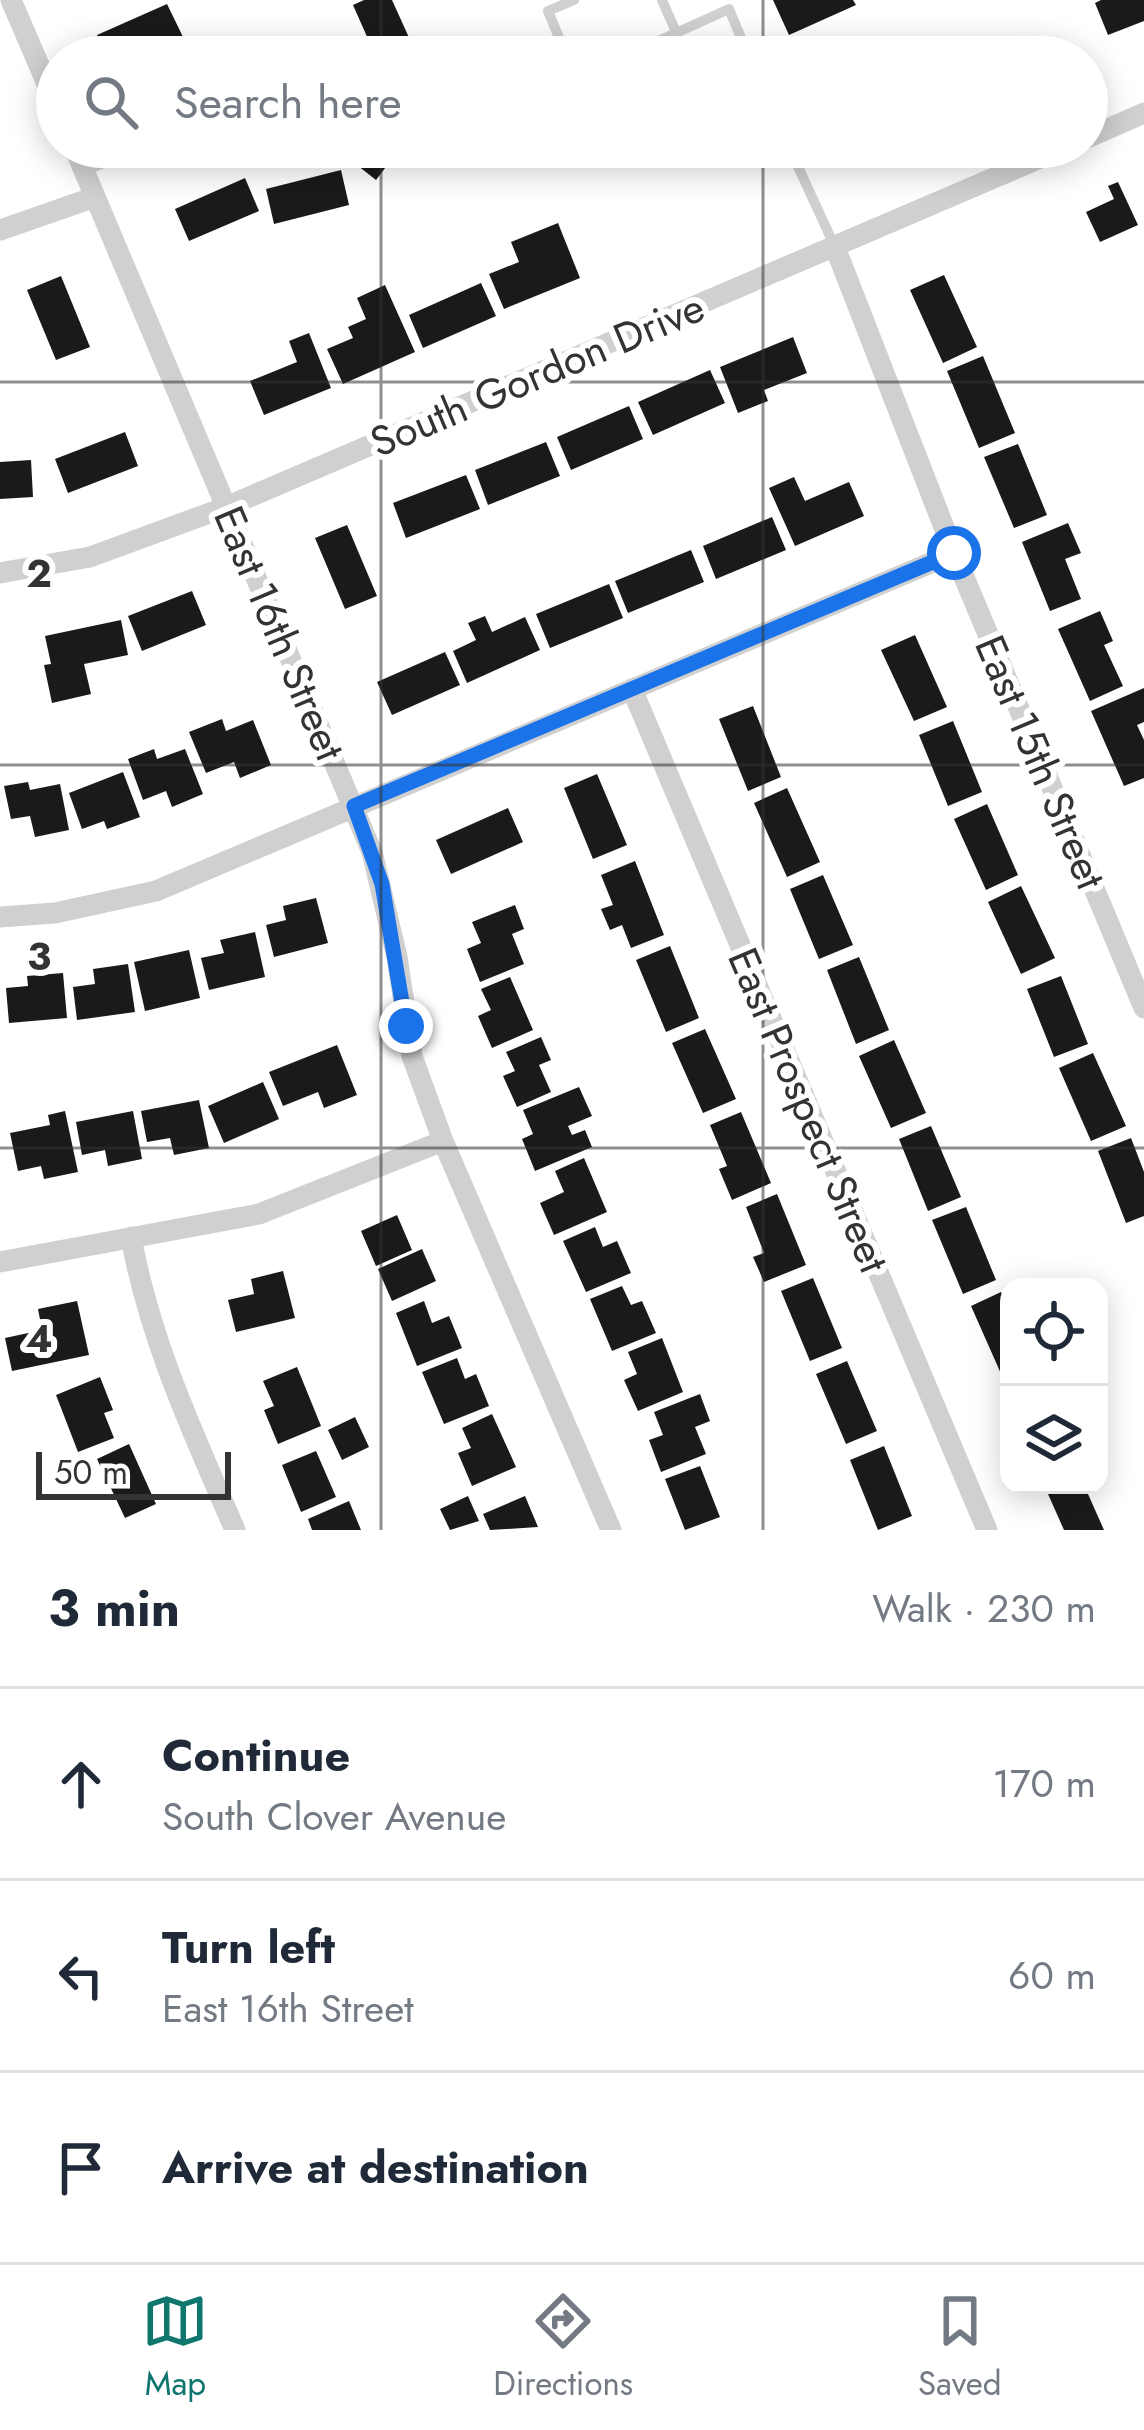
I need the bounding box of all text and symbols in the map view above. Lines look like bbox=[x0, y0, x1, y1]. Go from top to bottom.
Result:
search box bbox=[36, 36, 1108, 168]
icon: search bbox=[78, 69, 144, 135]
text: Search here bbox=[174, 70, 402, 135]
street label: South Gordon Drive bbox=[361, 277, 714, 472]
street label: East 16th Street bbox=[199, 497, 361, 770]
route start bbox=[927, 526, 981, 580]
text: 2 bbox=[26, 545, 52, 602]
street label: East 15th Street bbox=[960, 626, 1121, 899]
text: 3 bbox=[27, 928, 51, 985]
street label: East Prospect Street bbox=[713, 938, 904, 1282]
route end bbox=[379, 999, 433, 1053]
map controls bbox=[1000, 1278, 1108, 1494]
button: locate bbox=[1000, 1278, 1108, 1386]
text: 4 bbox=[25, 1310, 53, 1367]
button: layers bbox=[1000, 1386, 1108, 1494]
scale bar bbox=[36, 1446, 231, 1499]
text: 50 m bbox=[54, 1449, 128, 1496]
text: 3 min bbox=[48, 1571, 180, 1645]
text: Walk · 230 m bbox=[872, 1580, 1096, 1637]
text: Continue bbox=[162, 1723, 350, 1788]
icon: ahead bbox=[48, 1751, 114, 1817]
text: 170 m bbox=[992, 1755, 1096, 1812]
text: South Clover Avenue bbox=[162, 1788, 506, 1845]
text: Turn left bbox=[162, 1915, 335, 1980]
icon: left bbox=[48, 1943, 114, 2009]
text: 60 m bbox=[1008, 1947, 1096, 2004]
text: East 16th Street bbox=[162, 1980, 414, 2037]
icon: arrive bbox=[48, 2135, 114, 2201]
text: Arrive at destination bbox=[162, 2135, 589, 2200]
tab: Map bbox=[142, 2288, 208, 2407]
tab: Directions bbox=[493, 2288, 633, 2407]
tab: Saved bbox=[918, 2288, 1002, 2407]

